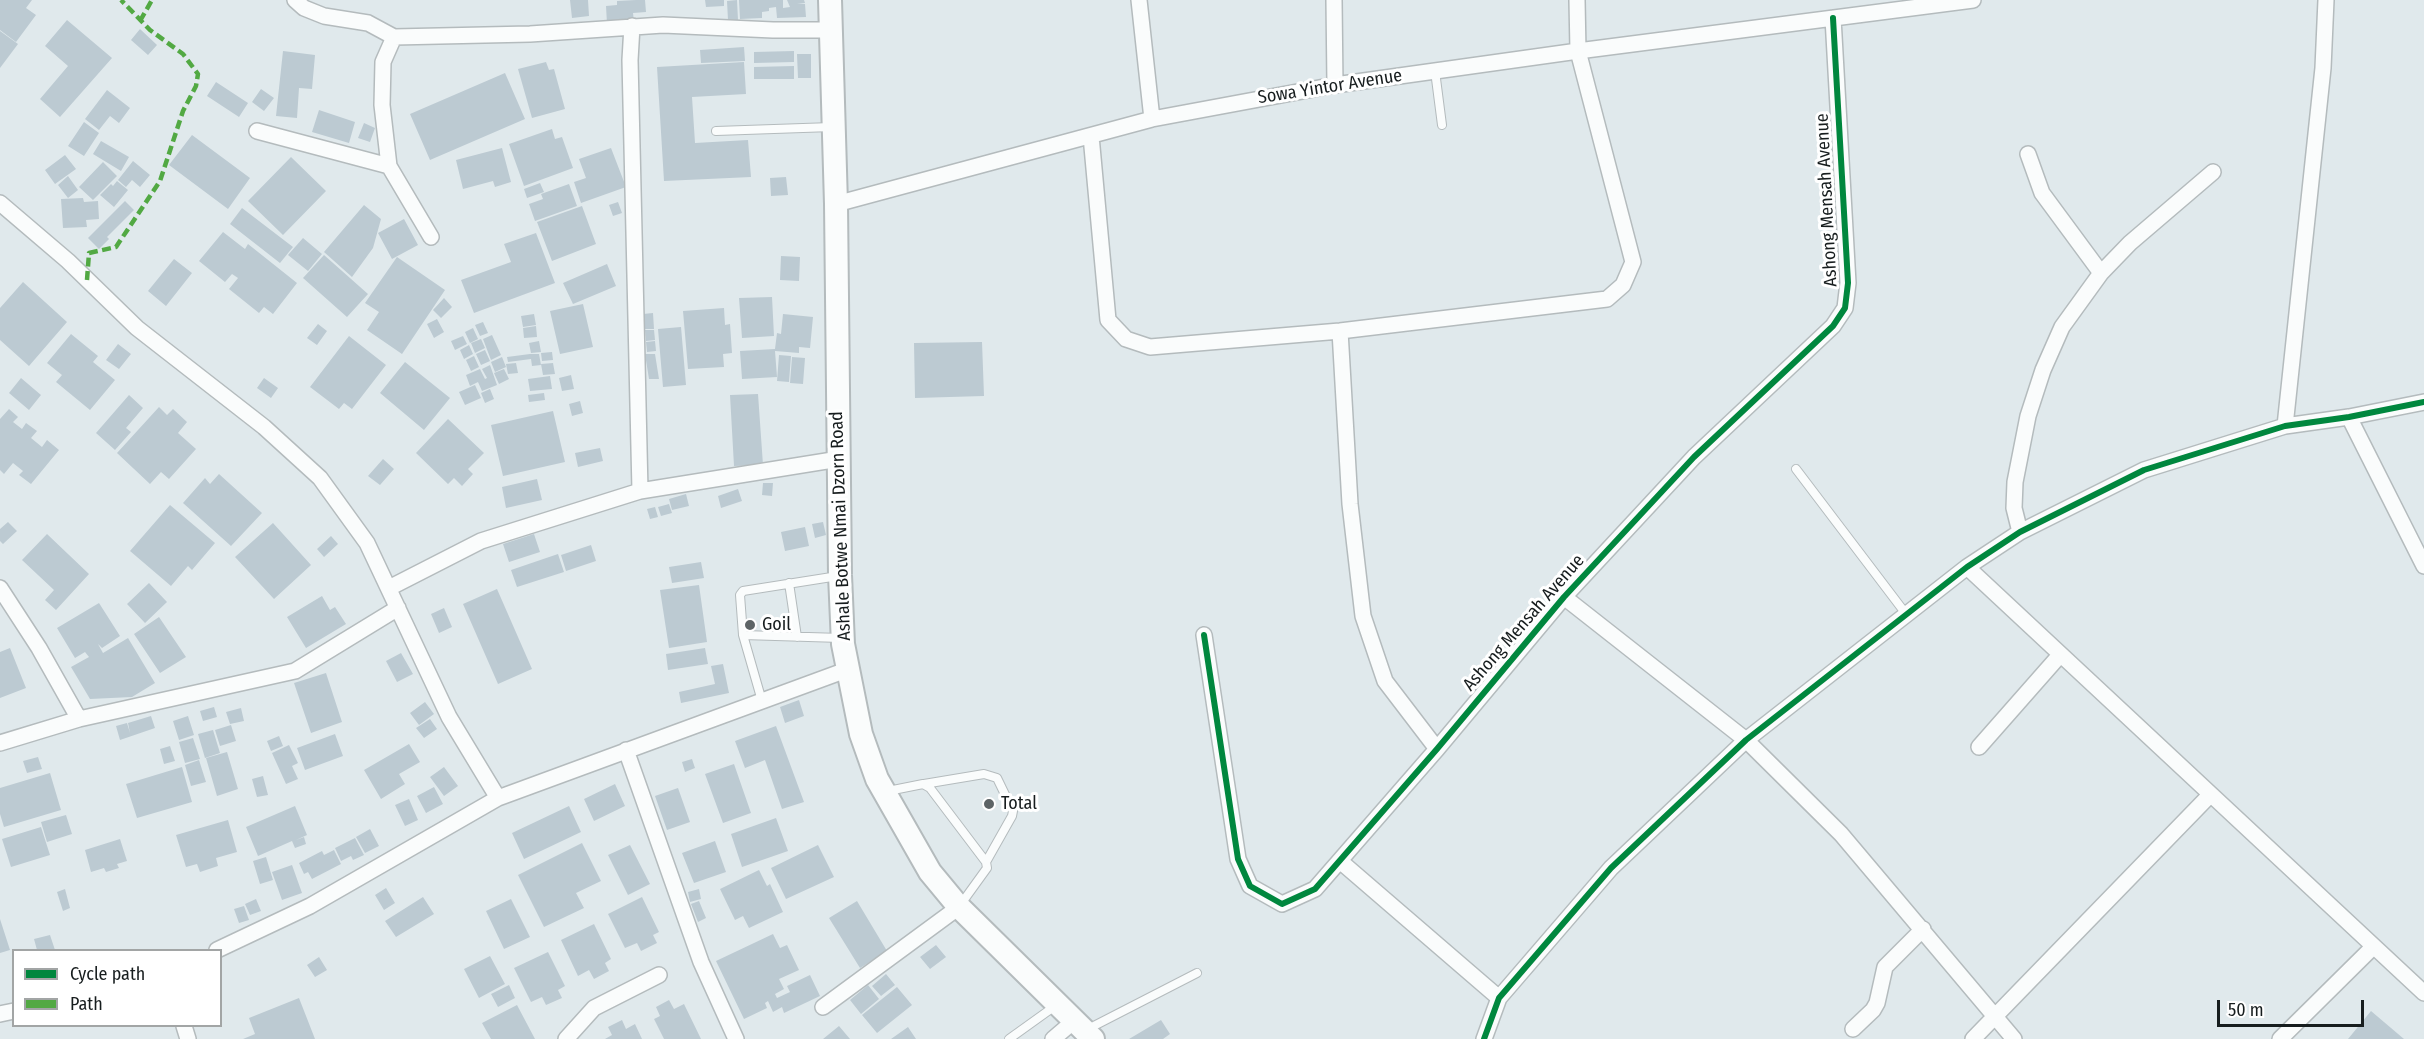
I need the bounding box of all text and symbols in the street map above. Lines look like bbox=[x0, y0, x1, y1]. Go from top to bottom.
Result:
street label: Sowa Yintor Avenue bbox=[1256, 65, 1404, 109]
street label: Ashong Mensah Avenue bbox=[1812, 113, 1842, 287]
street label: Ashale Botwe Nmai Dzorn Road bbox=[826, 411, 856, 641]
street label: Ashong Mensah Avenue bbox=[1459, 550, 1589, 696]
place label: Goil bbox=[762, 614, 791, 636]
marker: Goil bbox=[743, 618, 757, 632]
place label: Total bbox=[1001, 793, 1037, 815]
marker: Total bbox=[982, 797, 996, 811]
legend bbox=[12, 949, 222, 1027]
text: Cycle path bbox=[70, 963, 145, 985]
scale bar bbox=[2220, 988, 2367, 1026]
text: Path bbox=[70, 993, 103, 1015]
text: 50 m bbox=[2228, 999, 2264, 1021]

